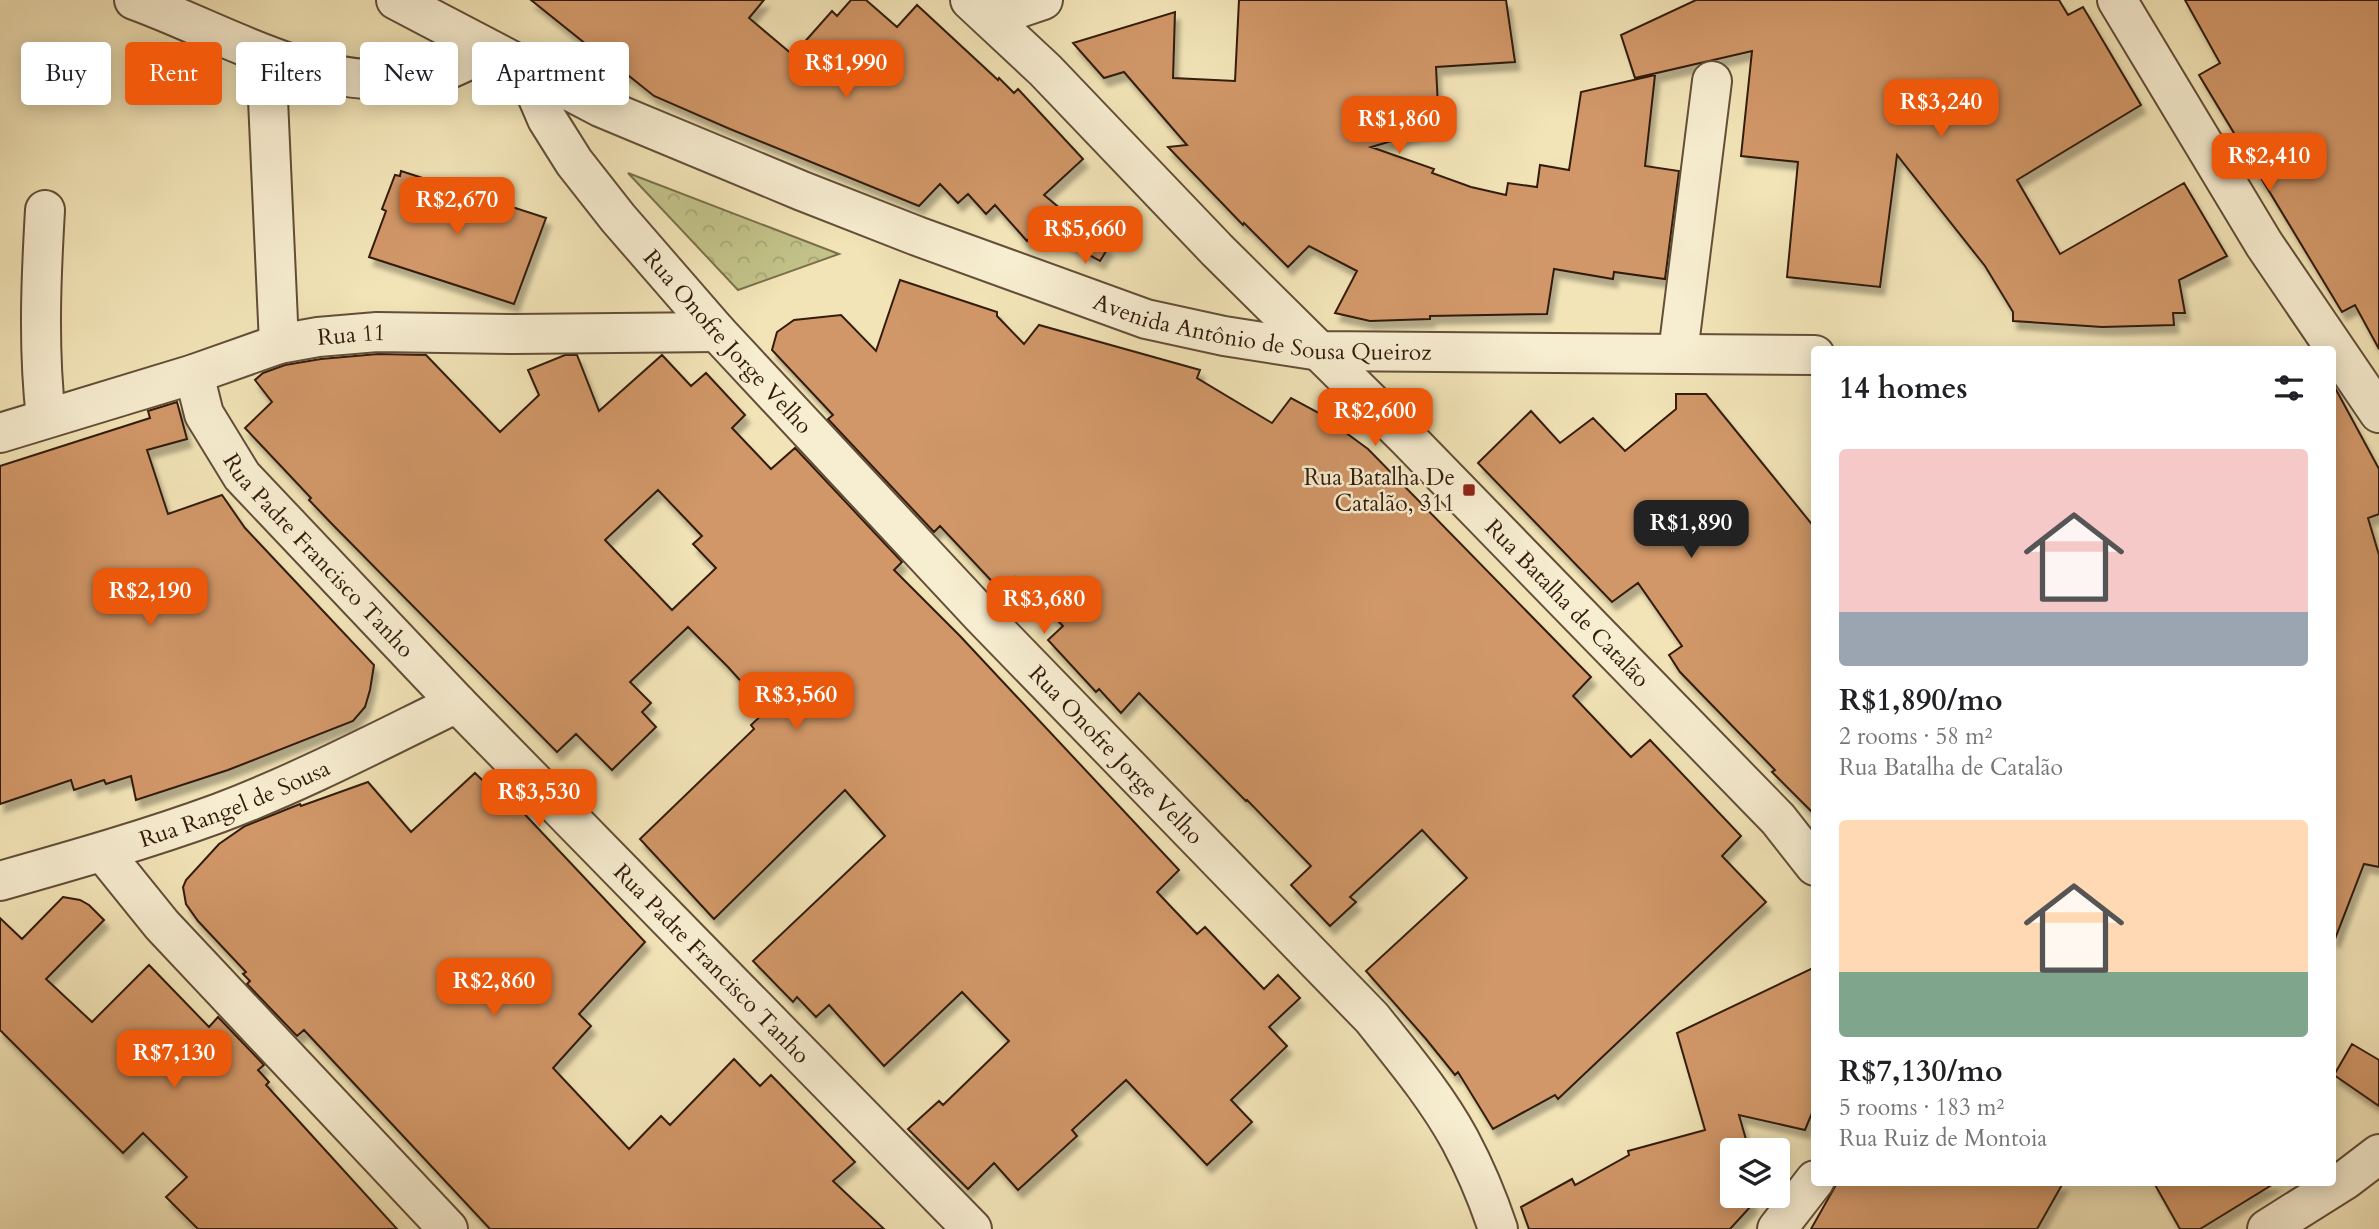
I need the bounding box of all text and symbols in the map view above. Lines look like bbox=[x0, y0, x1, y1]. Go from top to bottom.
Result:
pin: R$1,990 bbox=[781, 41, 911, 100]
chip: Buy bbox=[21, 42, 111, 105]
chip: Rent bbox=[125, 42, 222, 105]
chip: Filters bbox=[236, 42, 346, 105]
chip: New bbox=[360, 42, 458, 105]
chip: Apartment bbox=[472, 42, 629, 105]
text: R$1,990 bbox=[805, 47, 887, 78]
pin: R$3,240 bbox=[1876, 80, 2006, 139]
text: R$3,240 bbox=[1900, 86, 1982, 117]
pin: R$1,860 bbox=[1334, 96, 1464, 156]
text: R$1,860 bbox=[1358, 103, 1440, 134]
pin: R$2,410 bbox=[2204, 134, 2334, 193]
text: R$2,410 bbox=[2228, 140, 2310, 171]
pin: R$2,670 bbox=[392, 177, 522, 237]
text: R$2,670 bbox=[416, 184, 498, 215]
pin: R$5,660 bbox=[1020, 206, 1150, 266]
text: R$5,660 bbox=[1044, 213, 1126, 244]
street label: Rua Onofre Jorge Velho bbox=[636, 243, 819, 441]
street label: Avenida Antônio de Sousa Queiroz bbox=[1089, 286, 1432, 368]
street label: Rua 11 bbox=[316, 317, 386, 353]
text: 14 homes bbox=[1839, 368, 1968, 409]
icon: filters bbox=[2270, 369, 2308, 407]
pin: R$2,600 bbox=[1310, 388, 1440, 448]
text: R$2,600 bbox=[1334, 395, 1416, 426]
street label: Rua Padre Francisco Tanho bbox=[216, 447, 421, 664]
place label: Rua Batalha De Catalão, 311 bbox=[1304, 462, 1455, 519]
marker: Rua Batalha De Catalão, 311 bbox=[1461, 482, 1477, 498]
icon: home bbox=[2011, 494, 2137, 620]
pin: R$1,890 bbox=[1626, 500, 1756, 560]
text: R$1,890 bbox=[1650, 507, 1732, 538]
street label: Rua Batalha de Catalão bbox=[1478, 512, 1656, 694]
pin: R$2,190 bbox=[85, 568, 215, 628]
text: R$2,190 bbox=[109, 575, 191, 606]
pin: R$3,680 bbox=[979, 576, 1109, 636]
text: R$3,680 bbox=[1003, 583, 1085, 614]
street label: Rua Onofre Jorge Velho bbox=[1022, 658, 1210, 851]
pin: R$3,560 bbox=[731, 672, 861, 732]
text: R$3,560 bbox=[755, 679, 837, 710]
text: R$1,890/mo bbox=[1839, 680, 2002, 721]
text: 2 rooms · 58 m² bbox=[1839, 721, 1992, 752]
street label: Rua Rangel de Sousa bbox=[135, 752, 335, 855]
text: Rua Batalha de Catalão bbox=[1839, 752, 2063, 783]
pin: R$3,530 bbox=[474, 770, 604, 829]
text: R$3,530 bbox=[498, 776, 580, 807]
street label: Rua Padre Francisco Tanho bbox=[606, 857, 817, 1071]
icon: home bbox=[2011, 865, 2137, 991]
pin: R$2,860 bbox=[429, 958, 559, 1018]
text: R$2,860 bbox=[453, 965, 535, 996]
pin: R$7,130 bbox=[109, 1030, 239, 1090]
text: R$7,130 bbox=[133, 1037, 215, 1068]
text: R$7,130/mo bbox=[1839, 1051, 2002, 1092]
text: 5 rooms · 183 m² bbox=[1839, 1092, 2004, 1123]
text: Rua Ruiz de Montoia bbox=[1839, 1123, 2047, 1154]
map controls bbox=[1720, 1138, 1790, 1208]
button: layers bbox=[1720, 1138, 1790, 1208]

